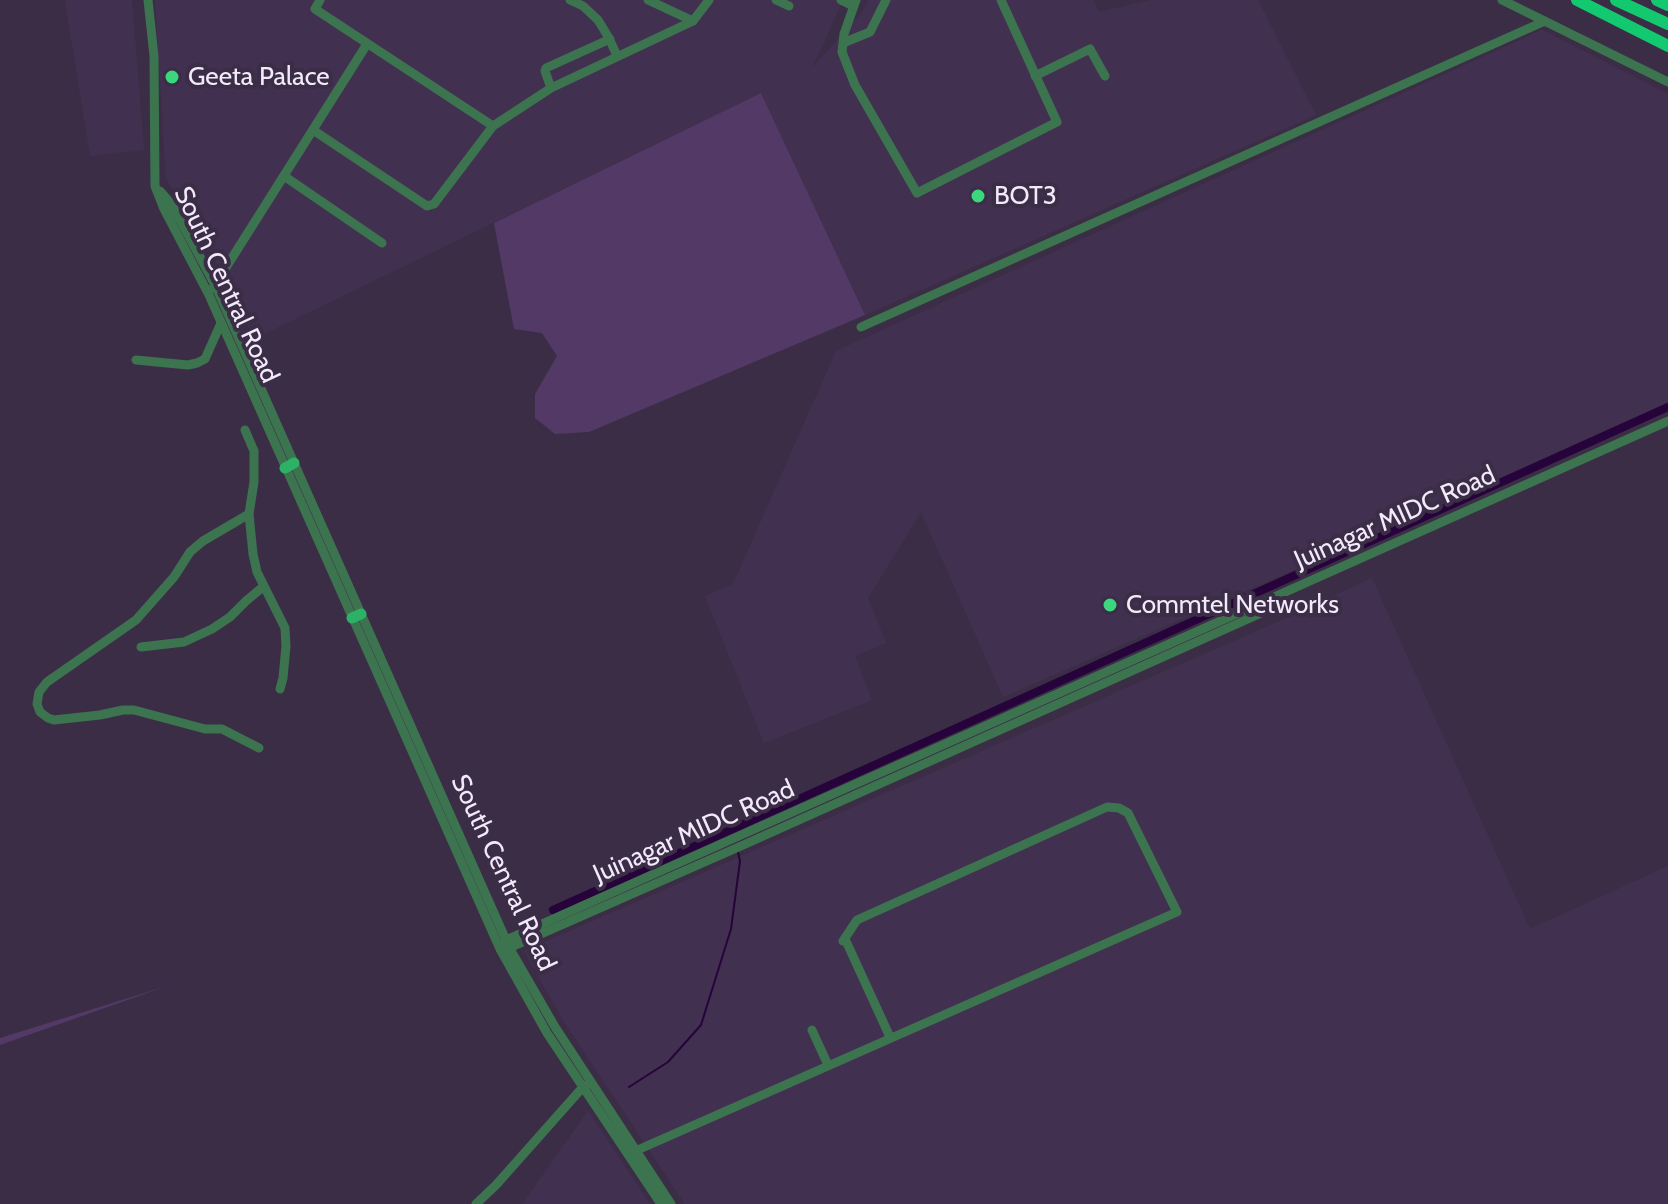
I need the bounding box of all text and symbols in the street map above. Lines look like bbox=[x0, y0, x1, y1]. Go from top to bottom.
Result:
place label: Geeta Palace bbox=[188, 61, 330, 93]
marker: Geeta Palace bbox=[163, 68, 181, 86]
place label: BOT3 bbox=[994, 180, 1057, 212]
street label: South Central Road bbox=[167, 182, 285, 388]
marker: BOT3 bbox=[969, 187, 987, 205]
street label: Juinagar MIDC Road bbox=[1290, 460, 1500, 576]
place label: Commtel Networks bbox=[1126, 589, 1339, 621]
marker: Commtel Networks bbox=[1101, 596, 1119, 614]
street label: South Central Road bbox=[444, 770, 562, 976]
street label: Juinagar MIDC Road bbox=[589, 774, 799, 890]

